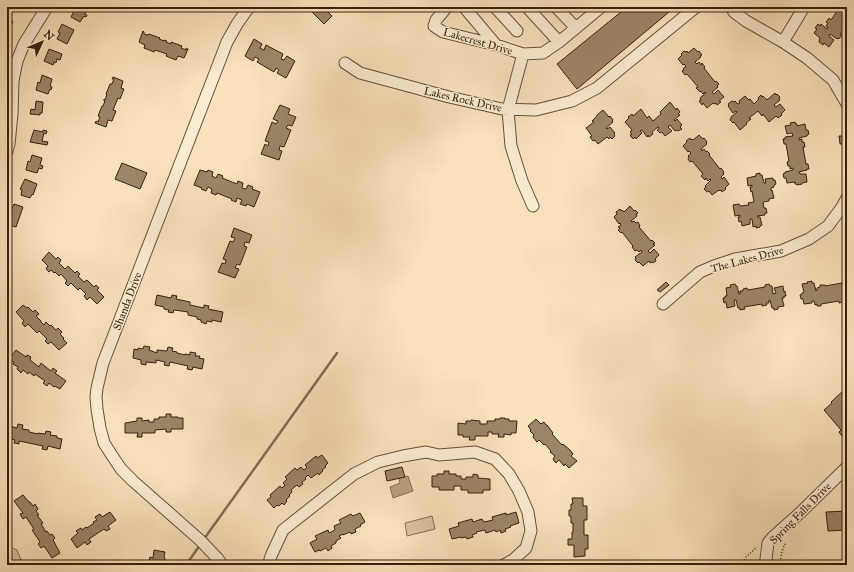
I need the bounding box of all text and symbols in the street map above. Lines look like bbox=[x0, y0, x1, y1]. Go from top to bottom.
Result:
north arrow bbox=[22, 22, 62, 62]
street label: Lakecrest Drive bbox=[442, 25, 514, 58]
text: N bbox=[41, 28, 57, 44]
street label: Lakes Rock Drive bbox=[423, 84, 504, 115]
street label: The Lakes Drive bbox=[709, 243, 785, 275]
street label: Shanda Drive bbox=[110, 270, 145, 332]
street label: Spring Falls Drive bbox=[767, 480, 834, 547]

